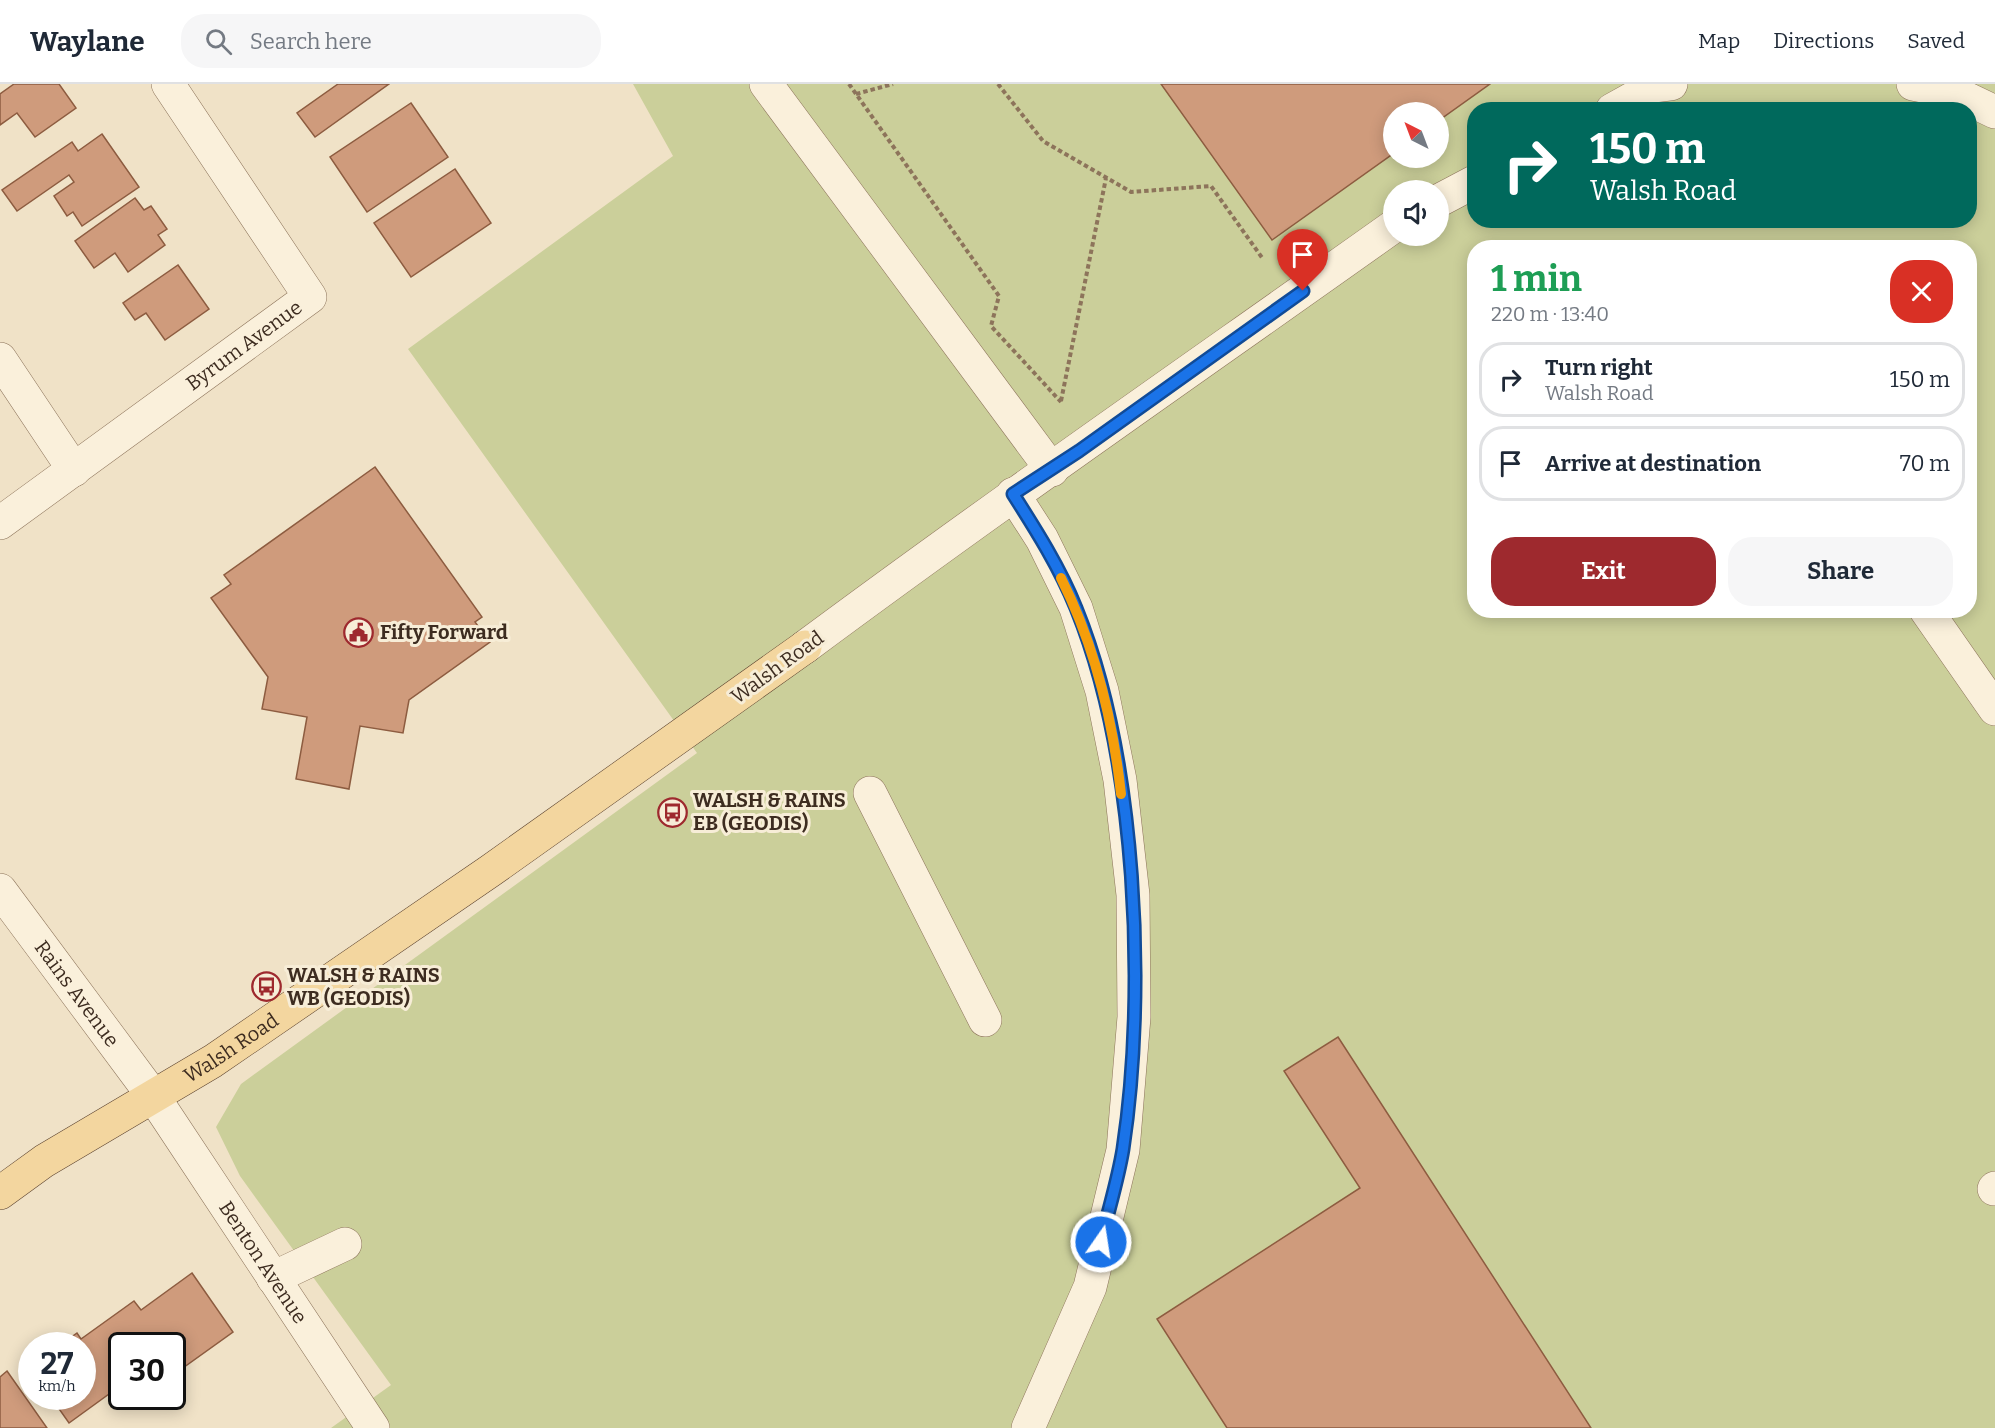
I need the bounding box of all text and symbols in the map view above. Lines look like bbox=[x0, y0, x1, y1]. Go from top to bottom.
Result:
search box bbox=[181, 14, 601, 68]
text: Waylane bbox=[30, 25, 145, 58]
icon: search bbox=[202, 25, 235, 58]
text: Search here bbox=[250, 28, 372, 55]
text: Map bbox=[1698, 28, 1740, 54]
text: Directions bbox=[1773, 28, 1874, 54]
text: Saved bbox=[1907, 28, 1965, 54]
north arrow bbox=[1383, 102, 1449, 168]
map controls bbox=[1383, 102, 1449, 246]
text: 150 m bbox=[1590, 124, 1705, 174]
icon: right bbox=[1491, 126, 1569, 204]
text: Walsh Road bbox=[1590, 175, 1737, 207]
button: sound bbox=[1383, 180, 1449, 246]
pin bbox=[1277, 229, 1328, 291]
icon: arrive bbox=[1286, 238, 1319, 271]
text: 1 min bbox=[1491, 257, 1582, 301]
button: close bbox=[1890, 260, 1953, 323]
street label: Byrum Avenue bbox=[181, 295, 307, 395]
text: 220 m · 13:40 bbox=[1491, 302, 1609, 326]
text: Turn right bbox=[1545, 354, 1653, 381]
icon: right bbox=[1494, 363, 1527, 396]
text: 150 m bbox=[1890, 366, 1950, 393]
text: Walsh Road bbox=[1545, 381, 1654, 405]
icon: arrive bbox=[1494, 447, 1527, 480]
text: Arrive at destination bbox=[1545, 450, 1761, 477]
text: 70 m bbox=[1900, 450, 1950, 477]
button: Exit bbox=[1491, 537, 1716, 606]
button: Share bbox=[1728, 537, 1953, 606]
public building icon: Fifty Forward bbox=[343, 616, 375, 648]
place label: Fifty Forward bbox=[380, 620, 508, 644]
street label: Walsh Road bbox=[726, 625, 828, 709]
place label: WALSH & RAINS EB (GEODIS) bbox=[693, 788, 846, 835]
bus stop icon: WALSH & RAINS EB (GEODIS) bbox=[656, 796, 688, 828]
street label: Rains Avenue bbox=[30, 936, 124, 1051]
place label: WALSH & RAINS WB (GEODIS) bbox=[287, 963, 440, 1010]
bus stop icon: WALSH & RAINS WB (GEODIS) bbox=[250, 970, 282, 1002]
street label: Walsh Road bbox=[179, 1008, 283, 1088]
street label: Benton Avenue bbox=[214, 1196, 312, 1328]
position arrow bbox=[1069, 1210, 1133, 1274]
speed limit sign: 30 bbox=[108, 1332, 186, 1410]
text: 27 bbox=[41, 1346, 73, 1382]
text: km/h bbox=[38, 1377, 76, 1395]

